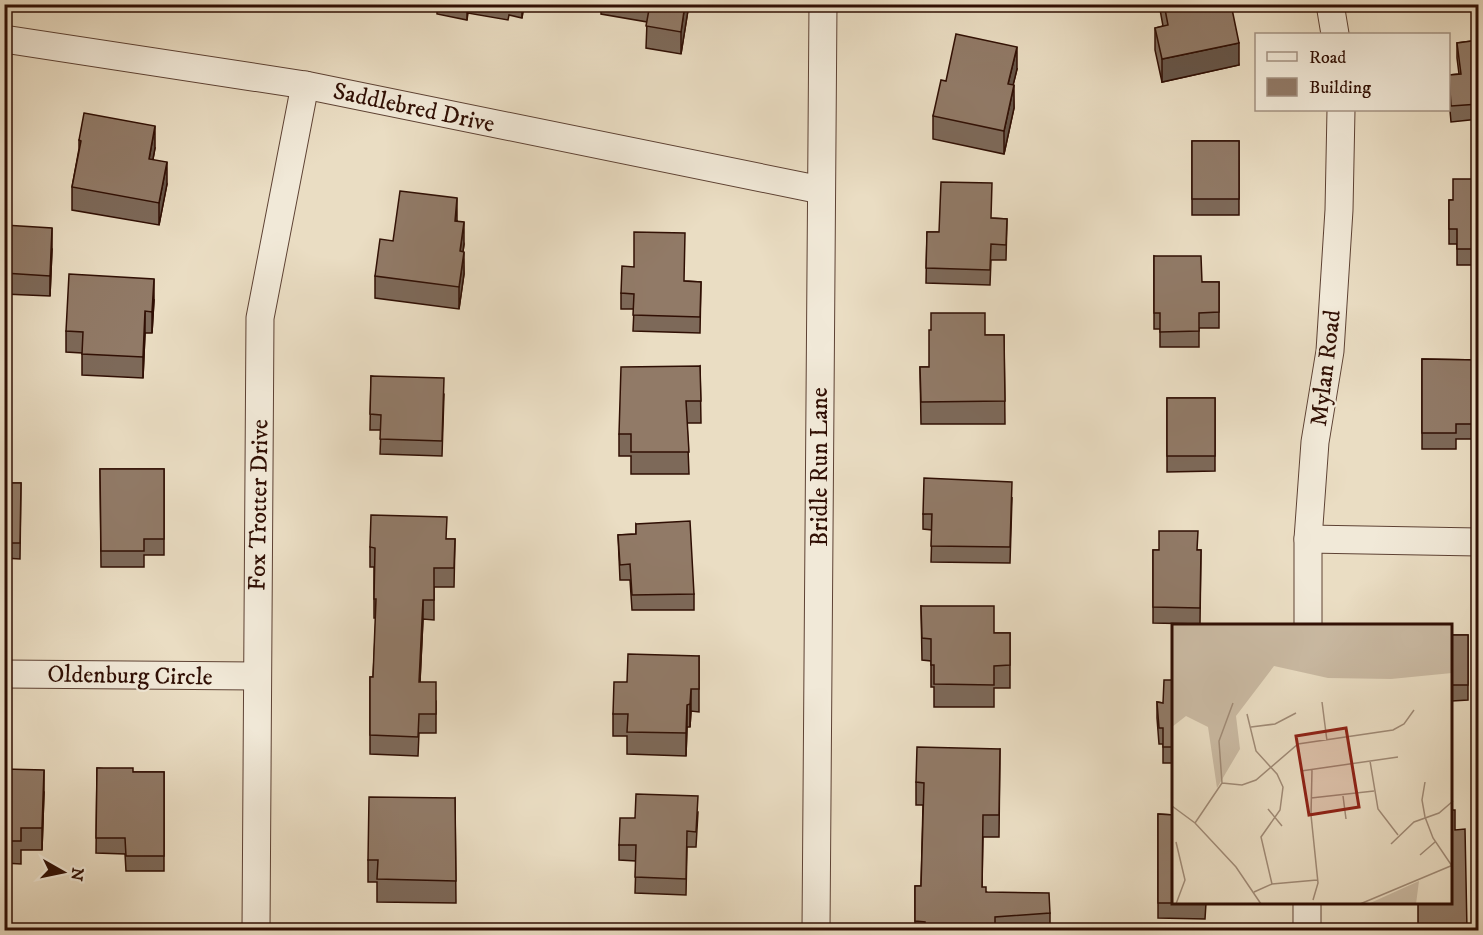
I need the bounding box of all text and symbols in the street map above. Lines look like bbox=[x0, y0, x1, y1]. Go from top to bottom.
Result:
legend bbox=[1255, 33, 1450, 111]
text: Road bbox=[1309, 47, 1346, 69]
street label: Saddlebred Drive bbox=[330, 76, 497, 140]
text: Building bbox=[1309, 77, 1371, 99]
street label: Mylan Road bbox=[1304, 308, 1348, 428]
street label: Bridle Run Lane bbox=[805, 387, 835, 547]
street label: Fox Trotter Drive bbox=[243, 419, 275, 591]
inset map bbox=[1172, 624, 1453, 905]
street label: Oldenburg Circle bbox=[47, 660, 213, 692]
north arrow bbox=[33, 842, 93, 902]
text: N bbox=[66, 866, 88, 882]

